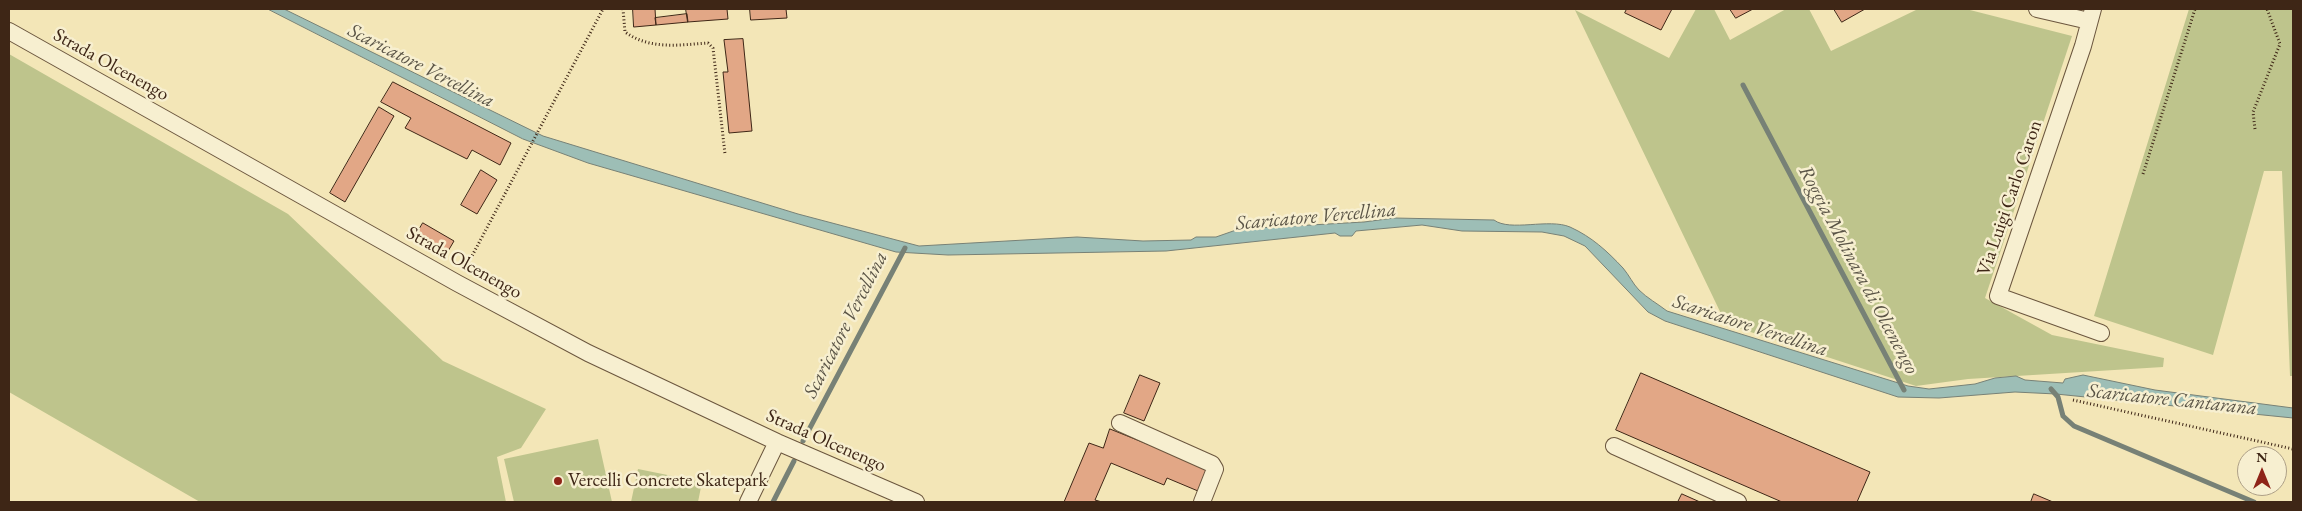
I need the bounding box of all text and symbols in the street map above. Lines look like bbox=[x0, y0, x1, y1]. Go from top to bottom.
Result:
water label: Scaricatore Vercellina bbox=[344, 19, 498, 113]
street label: Strada Olcenengo bbox=[49, 24, 173, 106]
street label: Via Luigi Carlo Caron bbox=[1973, 117, 2047, 279]
water label: Roggia Molinara di Olcenengo bbox=[1793, 162, 1923, 378]
water label: Scaricatore Vercellina bbox=[1235, 198, 1397, 236]
street label: Strada Olcenengo bbox=[402, 222, 526, 304]
water label: Scaricatore Vercellina bbox=[799, 248, 893, 402]
water label: Scaricatore Vercellina bbox=[1670, 290, 1830, 362]
water label: Scaricatore Cantarana bbox=[2086, 379, 2258, 421]
street label: Strada Olcenengo bbox=[763, 404, 889, 478]
north arrow bbox=[2237, 446, 2287, 496]
text: N bbox=[2256, 448, 2268, 466]
place label: Vercelli Concrete Skatepark bbox=[568, 470, 767, 492]
marker: Vercelli Concrete Skatepark bbox=[552, 475, 564, 487]

